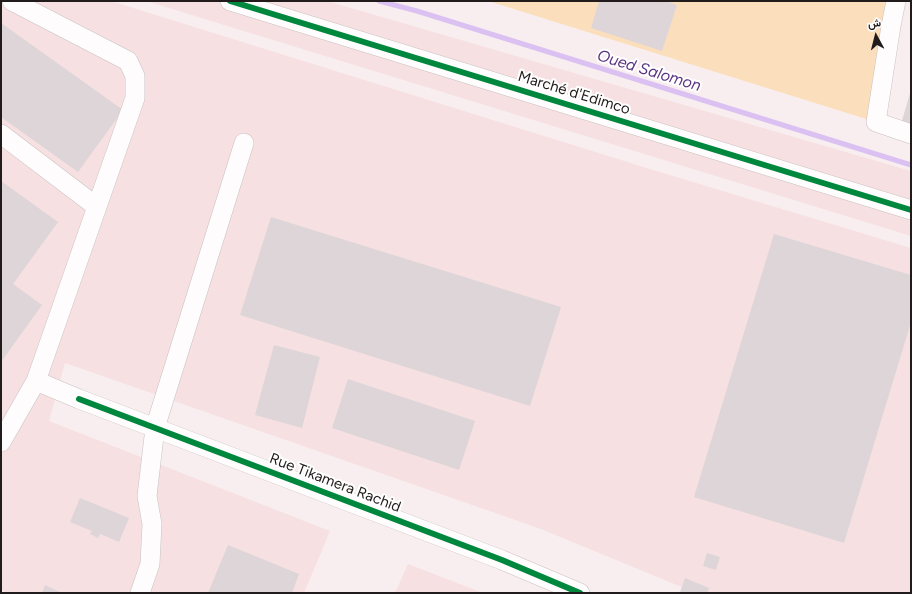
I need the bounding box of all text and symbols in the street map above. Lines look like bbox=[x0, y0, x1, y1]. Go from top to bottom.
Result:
north arrow bbox=[856, 16, 896, 56]
text: ش bbox=[867, 16, 882, 31]
water label: Oued Salomon bbox=[595, 46, 703, 96]
street label: Marché d'Edimco bbox=[516, 67, 632, 119]
street label: Rue Tikamera Rachid bbox=[267, 450, 403, 516]

